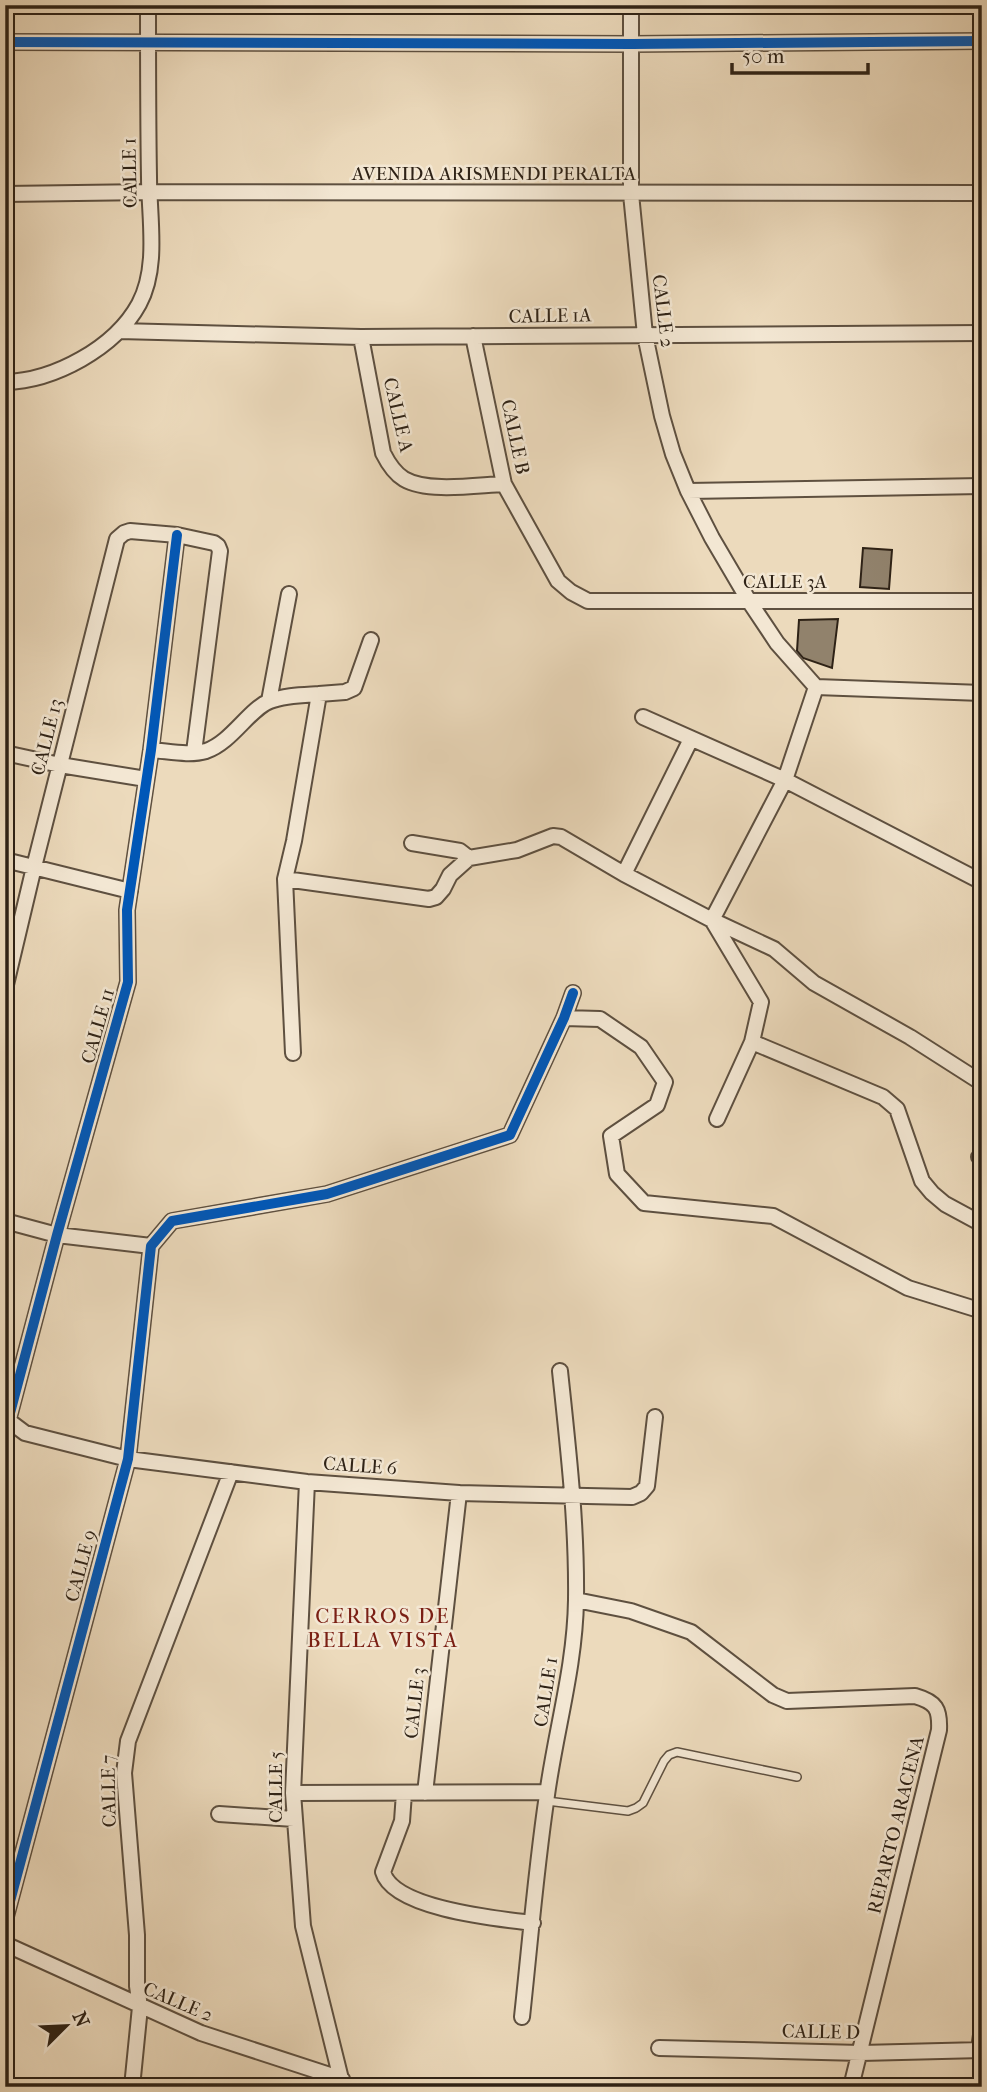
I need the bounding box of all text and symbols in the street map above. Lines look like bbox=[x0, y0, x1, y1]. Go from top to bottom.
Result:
scale bar bbox=[732, 32, 868, 76]
text: 50 m bbox=[742, 44, 785, 68]
street label: CALLE 1 bbox=[118, 138, 142, 208]
street label: AVENIDA ARISMENDI PERALTA bbox=[351, 163, 637, 185]
street label: CALLE 2 bbox=[648, 273, 678, 349]
street label: CALLE 1A bbox=[508, 304, 592, 328]
street label: CALLE A bbox=[379, 376, 417, 455]
street label: CALLE B bbox=[496, 398, 534, 476]
street label: CALLE 3A bbox=[743, 571, 828, 593]
street label: CALLE 13 bbox=[27, 696, 67, 778]
street label: CALLE 11 bbox=[77, 986, 119, 1066]
street label: CALLE 6 bbox=[322, 1452, 398, 1480]
street label: CALLE 9 bbox=[61, 1528, 101, 1604]
district label: CERROS DE BELLA VISTA bbox=[307, 1604, 459, 1652]
street label: CALLE 1 bbox=[530, 1655, 562, 1729]
street label: CALLE 3 bbox=[400, 1666, 430, 1740]
street label: REPARTO ARACENA bbox=[863, 1733, 929, 1916]
street label: CALLE 5 bbox=[265, 1751, 287, 1823]
street label: CALLE 7 bbox=[97, 1754, 121, 1828]
street label: CALLE 2 bbox=[140, 1978, 216, 2027]
north arrow bbox=[32, 1990, 102, 2060]
text: N bbox=[68, 2008, 94, 2031]
street label: CALLE D bbox=[782, 2020, 860, 2044]

